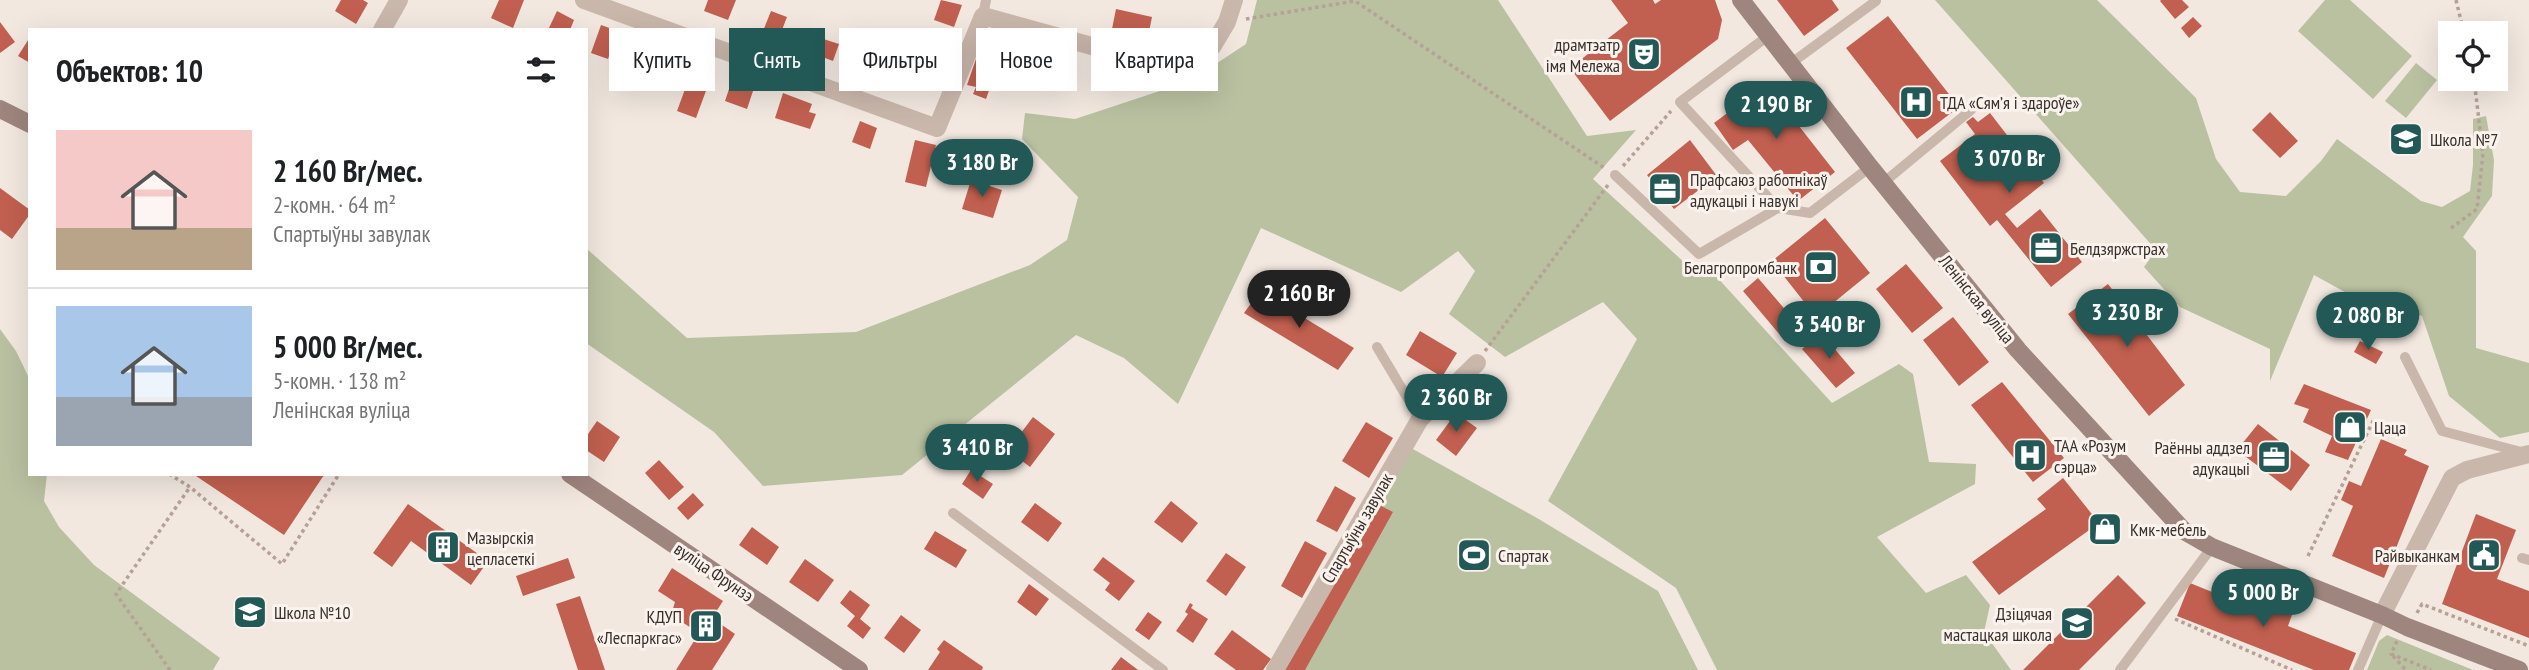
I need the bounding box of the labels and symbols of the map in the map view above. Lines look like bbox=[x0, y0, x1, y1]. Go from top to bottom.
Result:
place label: драмтэатр імя Мележа bbox=[1546, 33, 1620, 77]
theatre icon: драмтэатр імя Мележа bbox=[1625, 35, 1663, 73]
pin: 2 190 Br bbox=[1704, 82, 1848, 141]
hospital icon: ТДА «Сямʼя і здароўе» bbox=[1897, 83, 1935, 121]
place label: ТДА «Сямʼя і здароўе» bbox=[1940, 91, 2079, 114]
school or university icon: Школа №7 bbox=[2387, 120, 2425, 158]
place label: Школа №7 bbox=[2430, 128, 2498, 151]
pin: 3 070 Br bbox=[1937, 136, 2081, 195]
pin: 3 180 Br bbox=[910, 140, 1054, 199]
place label: Прафсаюз работнікаў адукацыі і навукі bbox=[1690, 168, 1828, 212]
office icon: Прафсаюз работнікаў адукацыі і навукі bbox=[1646, 170, 1684, 208]
office icon: Белдзяржстрах bbox=[2027, 229, 2065, 267]
place label: Белдзяржстрах bbox=[2070, 237, 2166, 260]
bank icon: Белагропромбанк bbox=[1802, 248, 1840, 286]
street label: Ленінская вуліца bbox=[1934, 249, 2020, 348]
place label: Белагропромбанк bbox=[1684, 256, 1797, 279]
pin: 2 160 Br bbox=[1227, 270, 1371, 330]
pin: 3 230 Br bbox=[2055, 290, 2199, 349]
pin: 2 080 Br bbox=[2296, 292, 2440, 352]
pin: 3 540 Br bbox=[1757, 302, 1901, 361]
pin: 2 360 Br bbox=[1384, 374, 1528, 434]
shop icon: Цаца bbox=[2331, 408, 2369, 446]
place label: Цаца bbox=[2374, 416, 2406, 439]
pin: 3 410 Br bbox=[905, 424, 1049, 484]
place label: ТАА «Розум сэрца» bbox=[2054, 434, 2126, 478]
hospital icon: ТАА «Розум сэрца» bbox=[2011, 436, 2049, 474]
place label: Раённы аддзел адукацыі bbox=[2154, 436, 2250, 480]
office icon: Раённы аддзел адукацыі bbox=[2255, 438, 2293, 476]
street label: Спартыўны завулак bbox=[1316, 469, 1398, 587]
shop icon: Кмк-мебель bbox=[2086, 510, 2124, 548]
place label: Кмк-мебель bbox=[2130, 518, 2207, 541]
place label: Мазырскія цепласеткі bbox=[467, 526, 535, 570]
building icon: Мазырскія цепласеткі bbox=[424, 528, 462, 566]
sports icon: Спартак bbox=[1455, 536, 1493, 574]
public building icon: Райвыканкам bbox=[2465, 536, 2503, 574]
street label: вуліца Фрунзэ bbox=[670, 537, 758, 607]
place label: Спартак bbox=[1498, 544, 1549, 567]
place label: Райвыканкам bbox=[2375, 544, 2460, 567]
pin: 5 000 Br bbox=[2191, 570, 2335, 629]
school or university icon: Школа №10 bbox=[231, 593, 269, 631]
place label: Школа №10 bbox=[274, 601, 351, 624]
place label: Дзіцячая мастацкая школа bbox=[1943, 602, 2052, 646]
school or university icon: Дзіцячая мастацкая школа bbox=[2058, 604, 2096, 642]
place label: КДУП «Леспаркгас» bbox=[597, 605, 682, 649]
building icon: КДУП «Леспаркгас» bbox=[687, 607, 725, 645]

